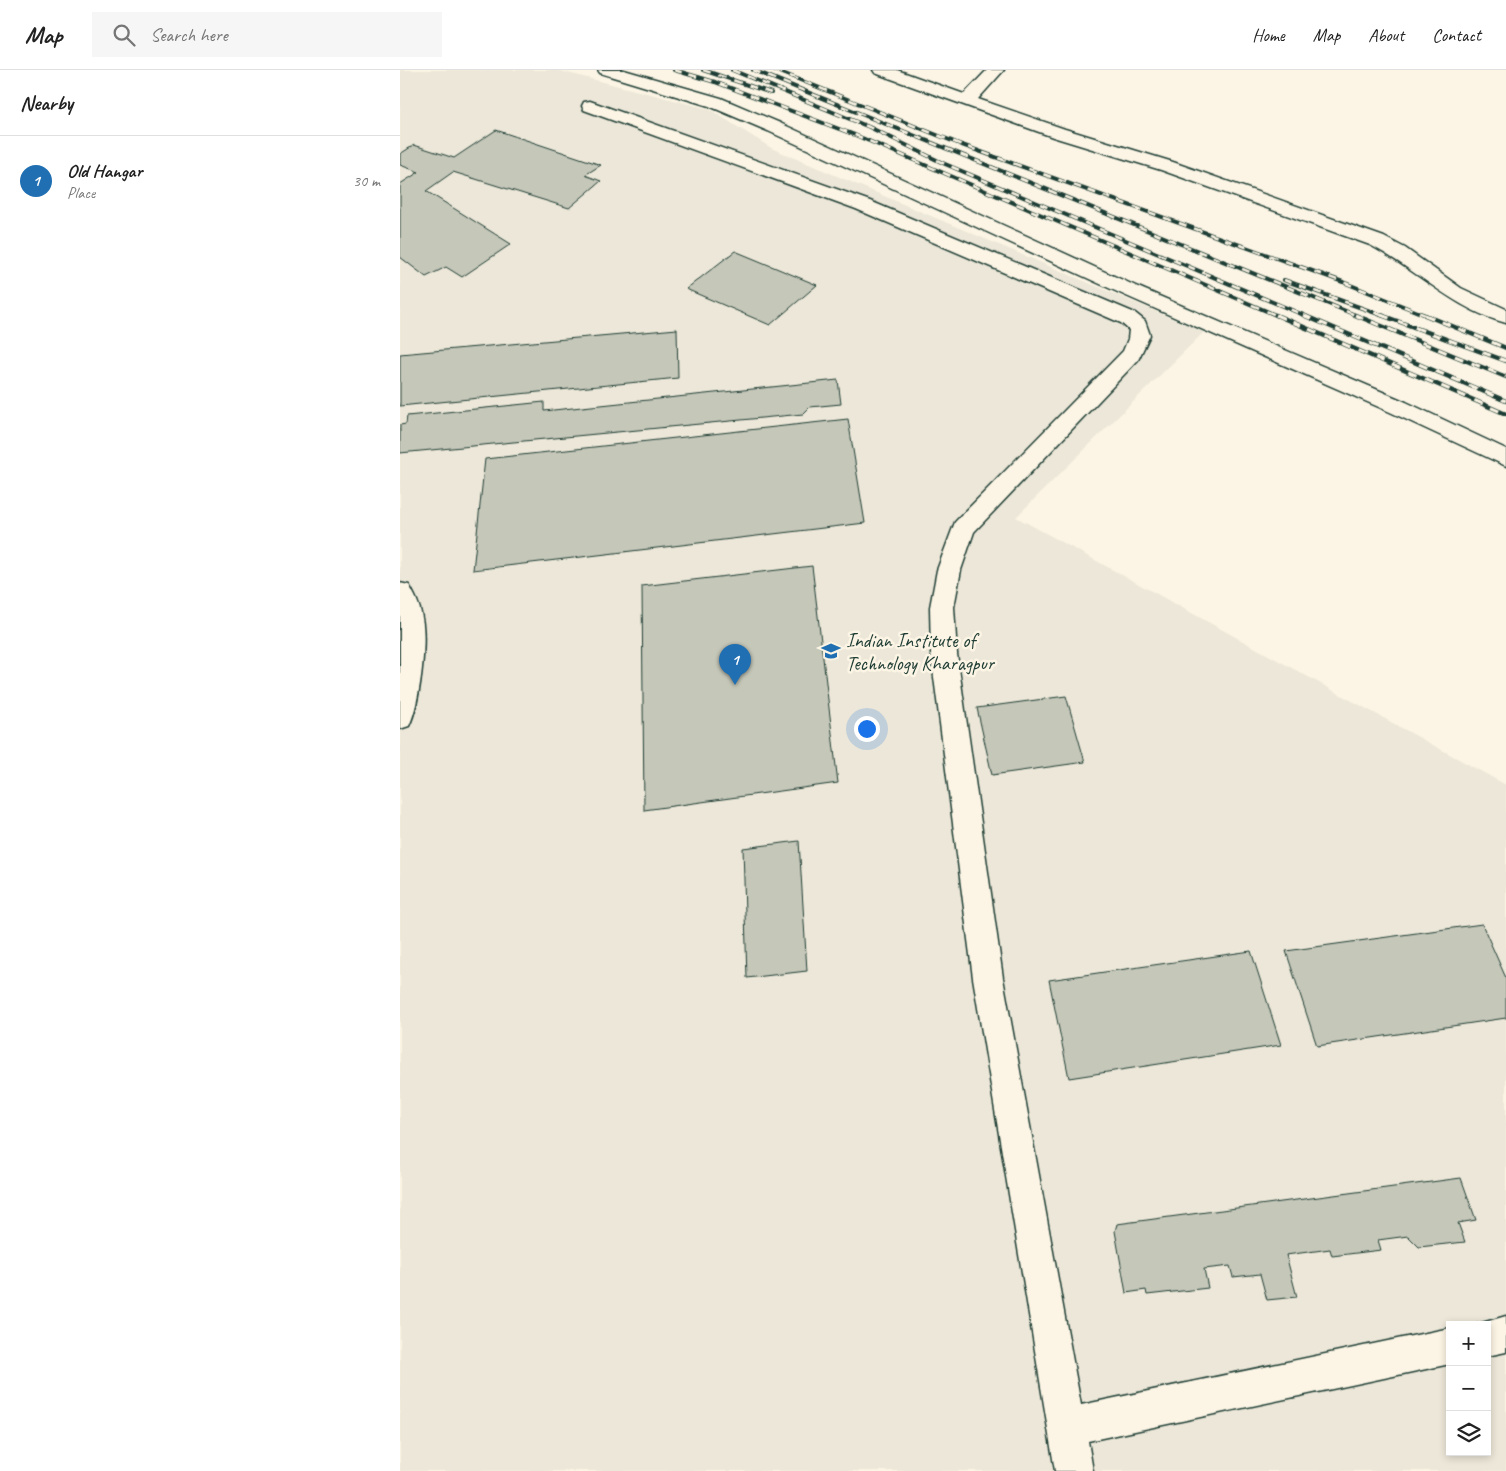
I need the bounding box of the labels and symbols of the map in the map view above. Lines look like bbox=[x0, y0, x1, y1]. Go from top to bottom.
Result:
place label: Indian Institute of Technology Kharagpur bbox=[846, 628, 996, 676]
school or university icon: Indian Institute of Technology Kharagpur bbox=[820, 640, 842, 662]
pin: 1 bbox=[719, 644, 751, 685]
your location bbox=[854, 716, 880, 742]

